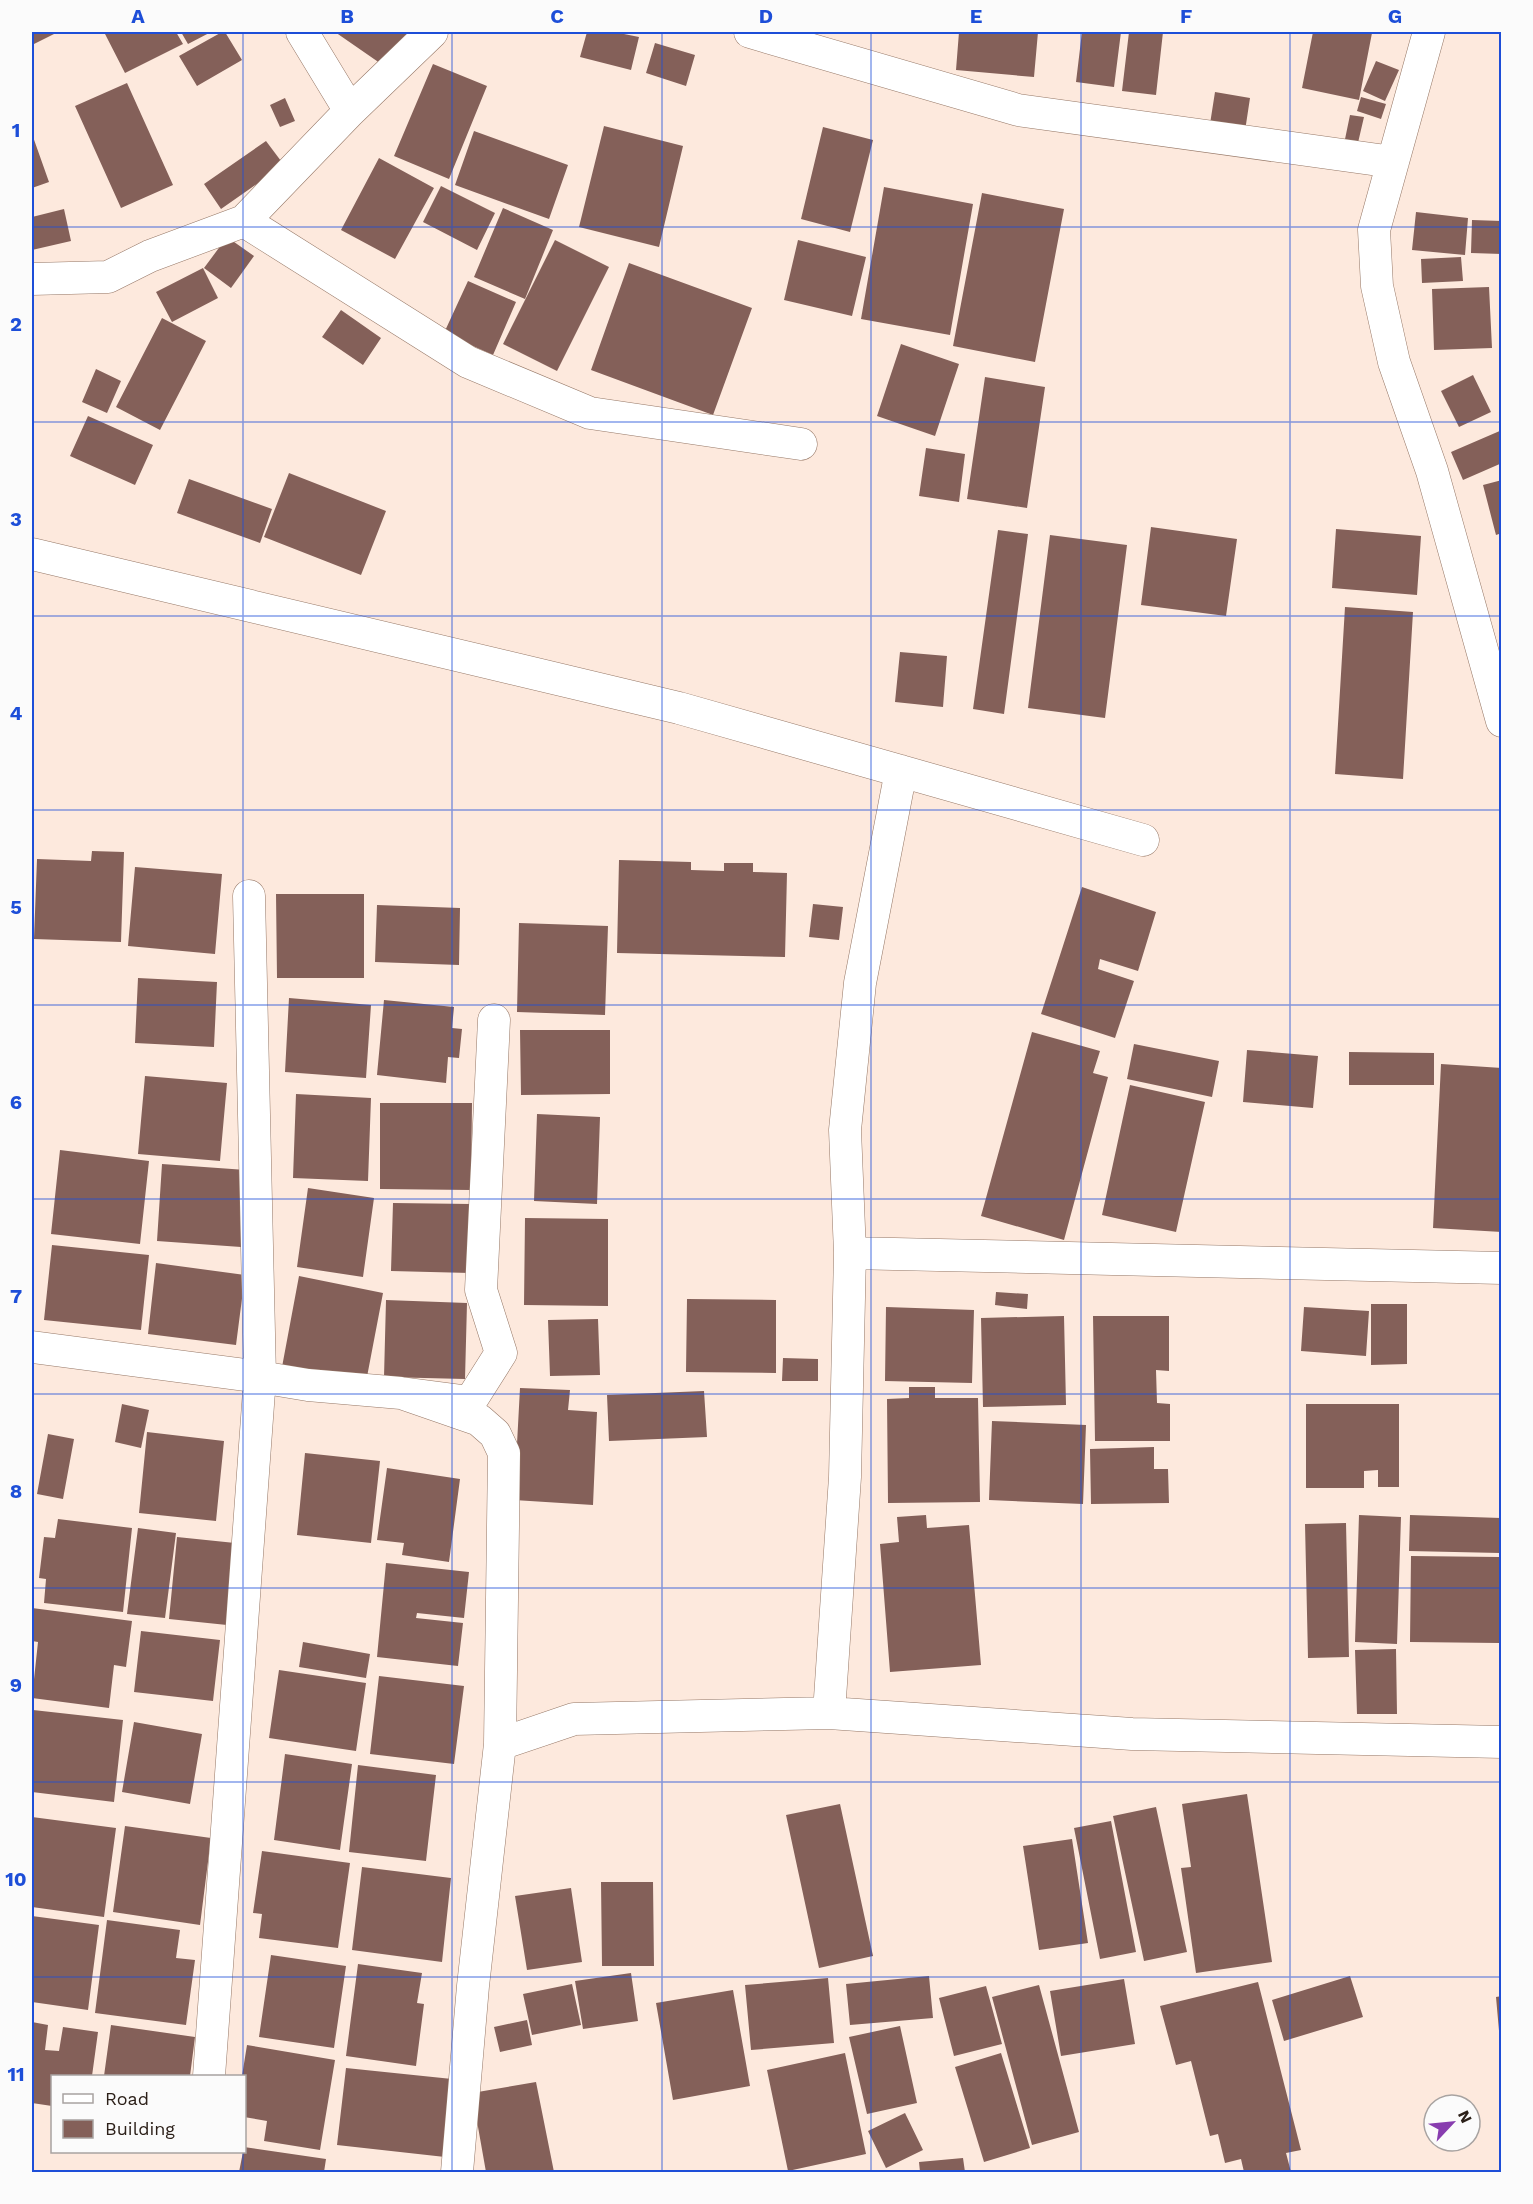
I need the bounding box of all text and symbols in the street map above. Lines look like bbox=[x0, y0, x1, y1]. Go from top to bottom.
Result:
text: A bbox=[131, 4, 145, 28]
text: B bbox=[340, 4, 354, 28]
text: C bbox=[550, 4, 564, 28]
text: D bbox=[759, 4, 773, 28]
text: E bbox=[970, 4, 982, 28]
text: F bbox=[1180, 4, 1192, 28]
text: G bbox=[1388, 4, 1402, 28]
text: 1 bbox=[12, 118, 20, 142]
text: 2 bbox=[10, 312, 22, 336]
text: 3 bbox=[10, 507, 22, 531]
text: 4 bbox=[10, 701, 23, 725]
text: 5 bbox=[10, 895, 22, 919]
text: 6 bbox=[10, 1090, 22, 1114]
text: 7 bbox=[10, 1284, 22, 1308]
text: 8 bbox=[10, 1479, 22, 1503]
text: 9 bbox=[10, 1673, 22, 1697]
text: 10 bbox=[5, 1867, 27, 1891]
text: 11 bbox=[7, 2062, 25, 2086]
legend bbox=[51, 2075, 246, 2153]
text: Road bbox=[105, 2088, 149, 2109]
north arrow bbox=[1422, 2093, 1482, 2153]
text: N bbox=[1454, 2107, 1476, 2126]
text: Building bbox=[105, 2118, 175, 2139]

